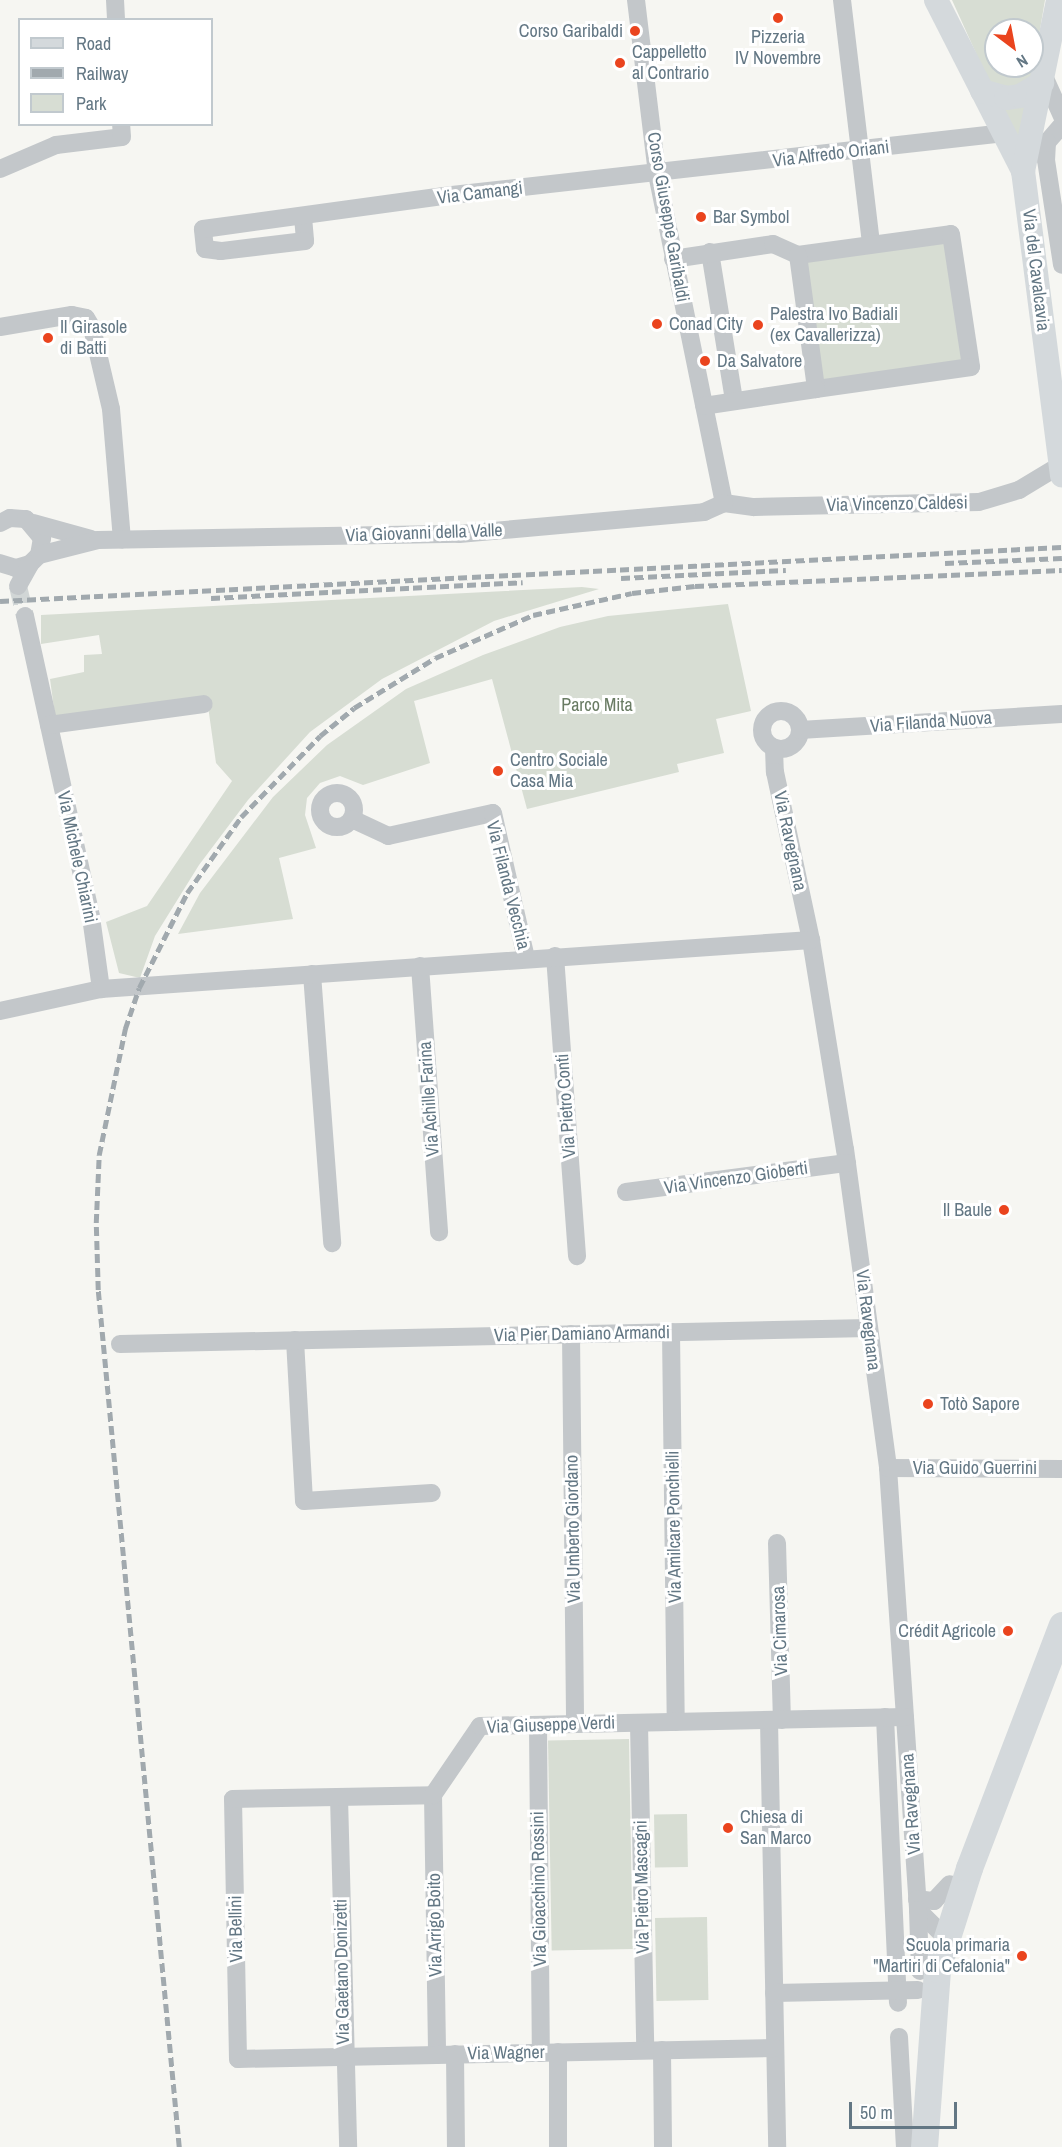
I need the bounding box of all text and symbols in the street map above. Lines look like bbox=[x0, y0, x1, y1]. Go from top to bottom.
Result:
marker: Pizzeria IV Novembre bbox=[771, 11, 785, 25]
legend bbox=[18, 18, 213, 126]
north arrow bbox=[984, 18, 1044, 78]
place label: Corso Garibaldi bbox=[519, 20, 623, 42]
marker: Corso Garibaldi bbox=[628, 24, 642, 38]
place label: Pizzeria IV Novembre bbox=[735, 27, 821, 70]
text: Road bbox=[76, 31, 111, 56]
place label: Cappelletto al Contrario bbox=[632, 42, 709, 84]
text: N bbox=[1013, 50, 1032, 73]
marker: Cappelletto al Contrario bbox=[613, 56, 627, 70]
text: Railway bbox=[76, 61, 129, 86]
text: Park bbox=[76, 91, 106, 116]
street label: Corso Giuseppe Garibaldi bbox=[642, 130, 694, 304]
street label: Via Alfredo Oriani bbox=[771, 136, 891, 172]
street label: Via Camangi bbox=[436, 177, 524, 209]
place label: Bar Symbol bbox=[713, 206, 789, 228]
street label: Via del Cavalcavia bbox=[1018, 208, 1054, 332]
marker: Bar Symbol bbox=[694, 210, 708, 224]
place label: Palestra Ivo Badiali (ex Cavallerizza) bbox=[770, 304, 898, 346]
place label: Conad City bbox=[669, 313, 743, 335]
place label: Il Girasole di Batti bbox=[60, 317, 127, 360]
marker: Conad City bbox=[650, 317, 664, 331]
marker: Palestra Ivo Badiali (ex Cavallerizza) bbox=[751, 318, 765, 332]
marker: Il Girasole di Batti bbox=[41, 331, 55, 345]
place label: Da Salvatore bbox=[717, 350, 802, 372]
marker: Da Salvatore bbox=[698, 354, 712, 368]
street label: Via Vincenzo Caldesi bbox=[826, 492, 968, 516]
street label: Via Giovanni della Valle bbox=[345, 519, 503, 547]
park label: Parco Mita bbox=[561, 694, 633, 716]
street label: Via Filanda Nuova bbox=[869, 707, 993, 737]
place label: Centro Sociale Casa Mia bbox=[510, 750, 608, 792]
marker: Centro Sociale Casa Mia bbox=[491, 764, 505, 778]
street label: Via Michele Chiarini bbox=[52, 789, 102, 925]
street label: Via Ravegnana bbox=[769, 789, 811, 893]
street label: Via Filanda Vecchia bbox=[482, 818, 534, 952]
street label: Via Achille Farina bbox=[414, 1040, 444, 1158]
street label: Via Pietro Conti bbox=[552, 1053, 580, 1159]
street label: Via Vincenzo Gioberti bbox=[663, 1157, 809, 1199]
place label: Il Baule bbox=[943, 1199, 992, 1221]
marker: Il Baule bbox=[997, 1203, 1011, 1217]
street label: Via Ravegnana bbox=[851, 1268, 885, 1372]
street label: Via Pier Damiano Armandi bbox=[493, 1322, 671, 1346]
place label: Totò Sapore bbox=[940, 1393, 1020, 1415]
marker: Totò Sapore bbox=[921, 1397, 935, 1411]
street label: Via Amilcare Ponchielli bbox=[662, 1450, 686, 1604]
street label: Via Umberto Giordano bbox=[561, 1455, 585, 1603]
street label: Via Guido Guerrini bbox=[913, 1457, 1037, 1479]
street label: Via Cimarosa bbox=[768, 1586, 792, 1676]
place label: Crédit Agricole bbox=[898, 1620, 996, 1642]
marker: Crédit Agricole bbox=[1001, 1624, 1015, 1638]
street label: Via Giuseppe Verdi bbox=[486, 1712, 616, 1738]
street label: Via Ravegnana bbox=[897, 1753, 925, 1855]
place label: Chiesa di San Marco bbox=[740, 1807, 811, 1850]
street label: Via Gioacchino Rossini bbox=[527, 1811, 551, 1967]
street label: Via Pietro Mascagni bbox=[630, 1820, 654, 1954]
marker: Chiesa di San Marco bbox=[721, 1821, 735, 1835]
street label: Via Arrigo Boito bbox=[423, 1872, 447, 1978]
street label: Via Bellini bbox=[225, 1895, 247, 1963]
street label: Via Gaetano Donizetti bbox=[330, 1899, 354, 2045]
place label: Scuola primaria "Martiri di Cefalonia" bbox=[873, 1935, 1010, 1978]
marker: Scuola primaria "Martiri di Cefalonia" bbox=[1015, 1949, 1029, 1963]
street label: Via Wagner bbox=[467, 2042, 545, 2064]
scale bar bbox=[852, 2090, 960, 2128]
text: 50 m bbox=[860, 2100, 893, 2125]

